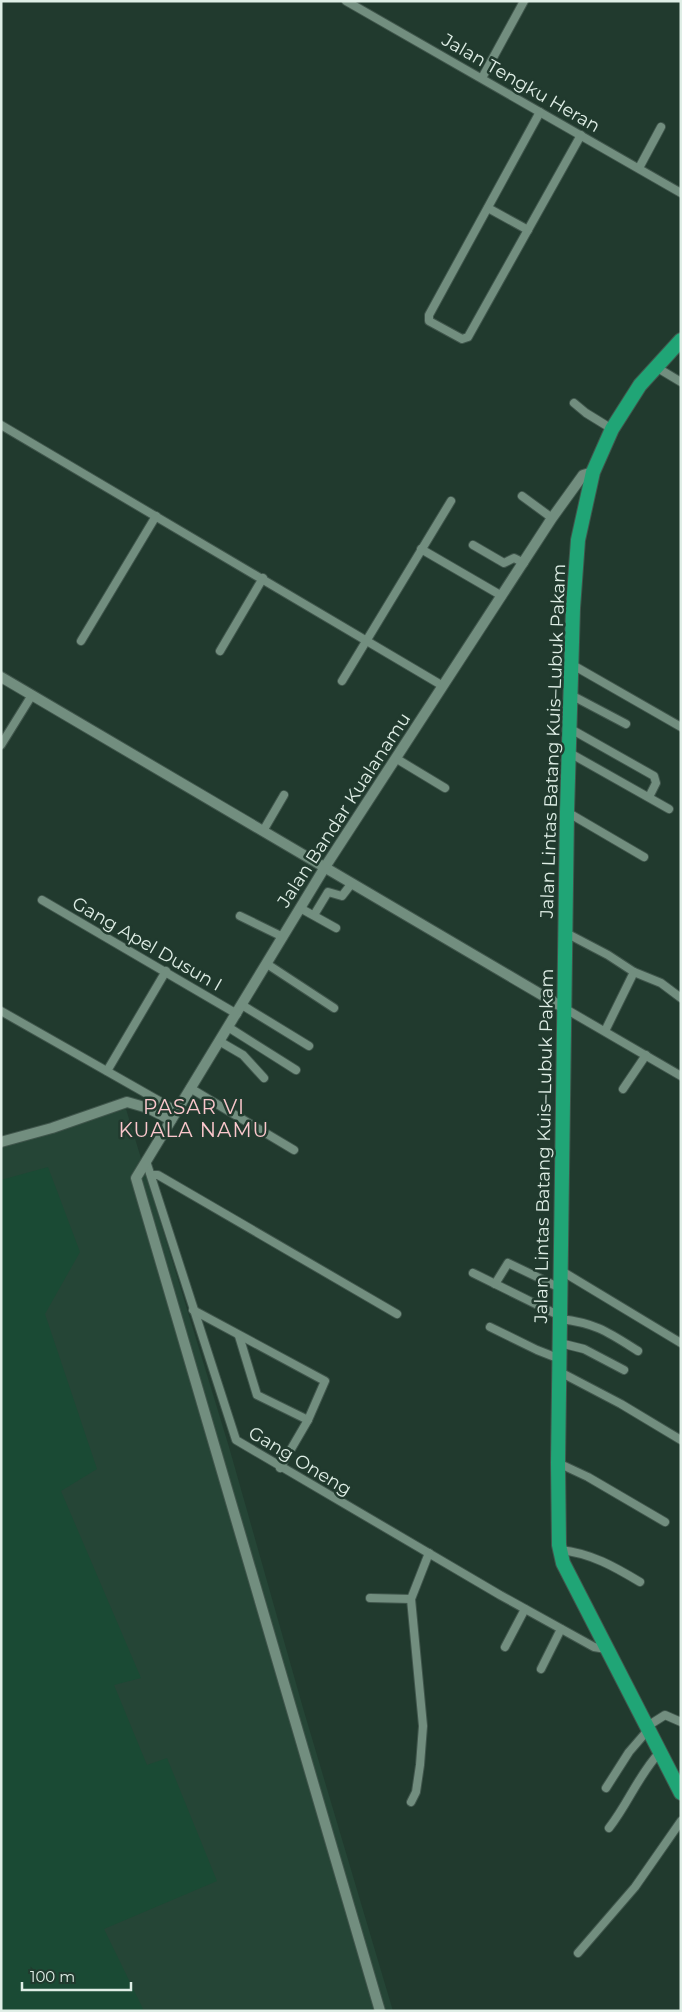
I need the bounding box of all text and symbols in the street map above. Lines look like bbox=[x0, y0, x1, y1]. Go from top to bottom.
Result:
street label: Jalan Tengku Heran bbox=[437, 28, 604, 137]
street label: Jalan Lintas Batang Kuis–Lubuk Pakam bbox=[536, 563, 570, 920]
street label: Jalan Bandar Kualanamu bbox=[272, 709, 415, 912]
street label: Gang Apel Dusun I bbox=[68, 892, 226, 996]
street label: Jalan Lintas Batang Kuis–Lubuk Pakam bbox=[530, 968, 558, 1325]
district label: PASAR VI KUALA NAMU bbox=[119, 1095, 269, 1142]
street label: Gang Oneng bbox=[244, 1422, 356, 1500]
scale bar bbox=[22, 1960, 131, 1992]
text: 100 m bbox=[30, 1967, 75, 1986]

